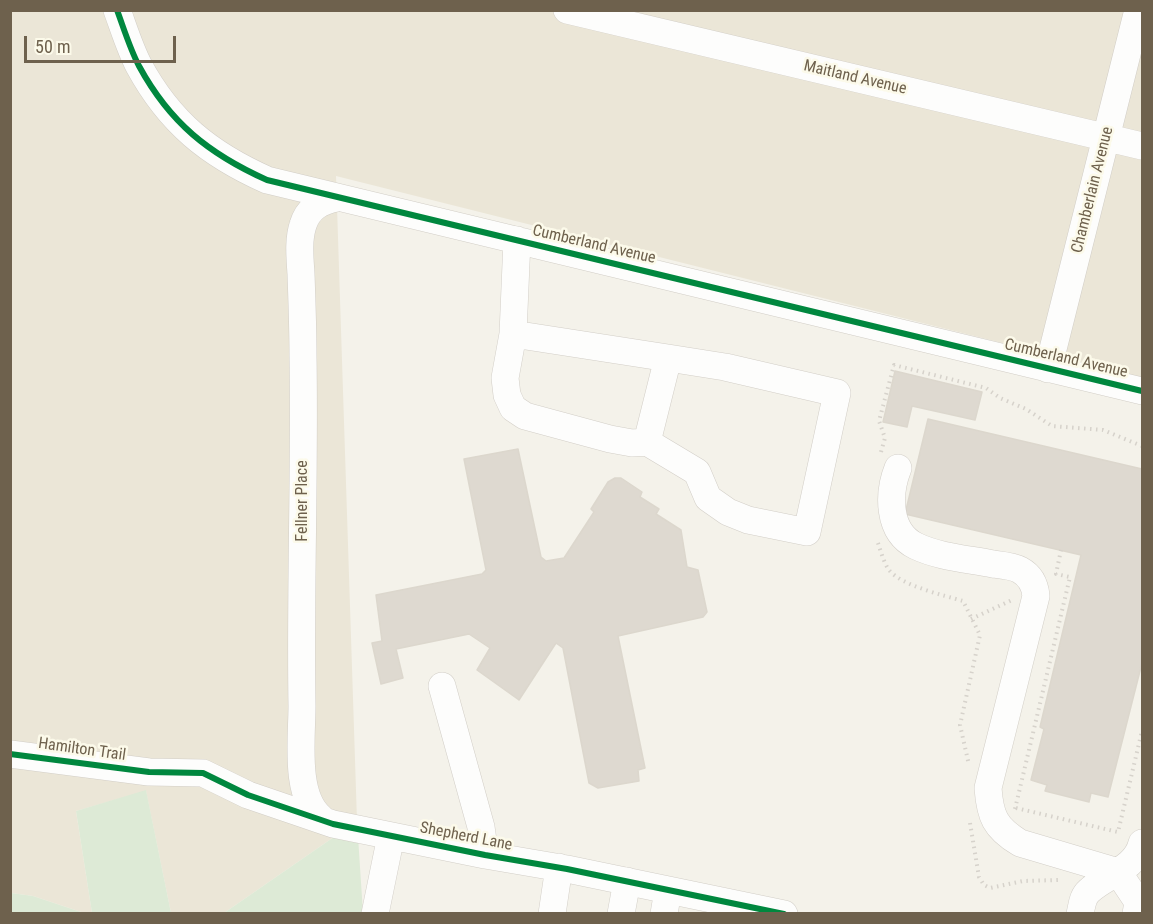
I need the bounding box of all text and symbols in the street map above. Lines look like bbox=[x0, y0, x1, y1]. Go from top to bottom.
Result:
scale bar bbox=[27, 24, 178, 62]
text: 50 m bbox=[35, 36, 70, 57]
street label: Maitland Avenue bbox=[802, 57, 908, 99]
street label: Chamberlain Avenue bbox=[1068, 125, 1118, 255]
street label: Cumberland Avenue bbox=[531, 221, 657, 269]
street label: Cumberland Avenue bbox=[1003, 335, 1129, 383]
street label: Fellner Place bbox=[293, 460, 313, 542]
street label: Hamilton Trail bbox=[37, 734, 127, 766]
street label: Shepherd Lane bbox=[418, 819, 514, 855]

